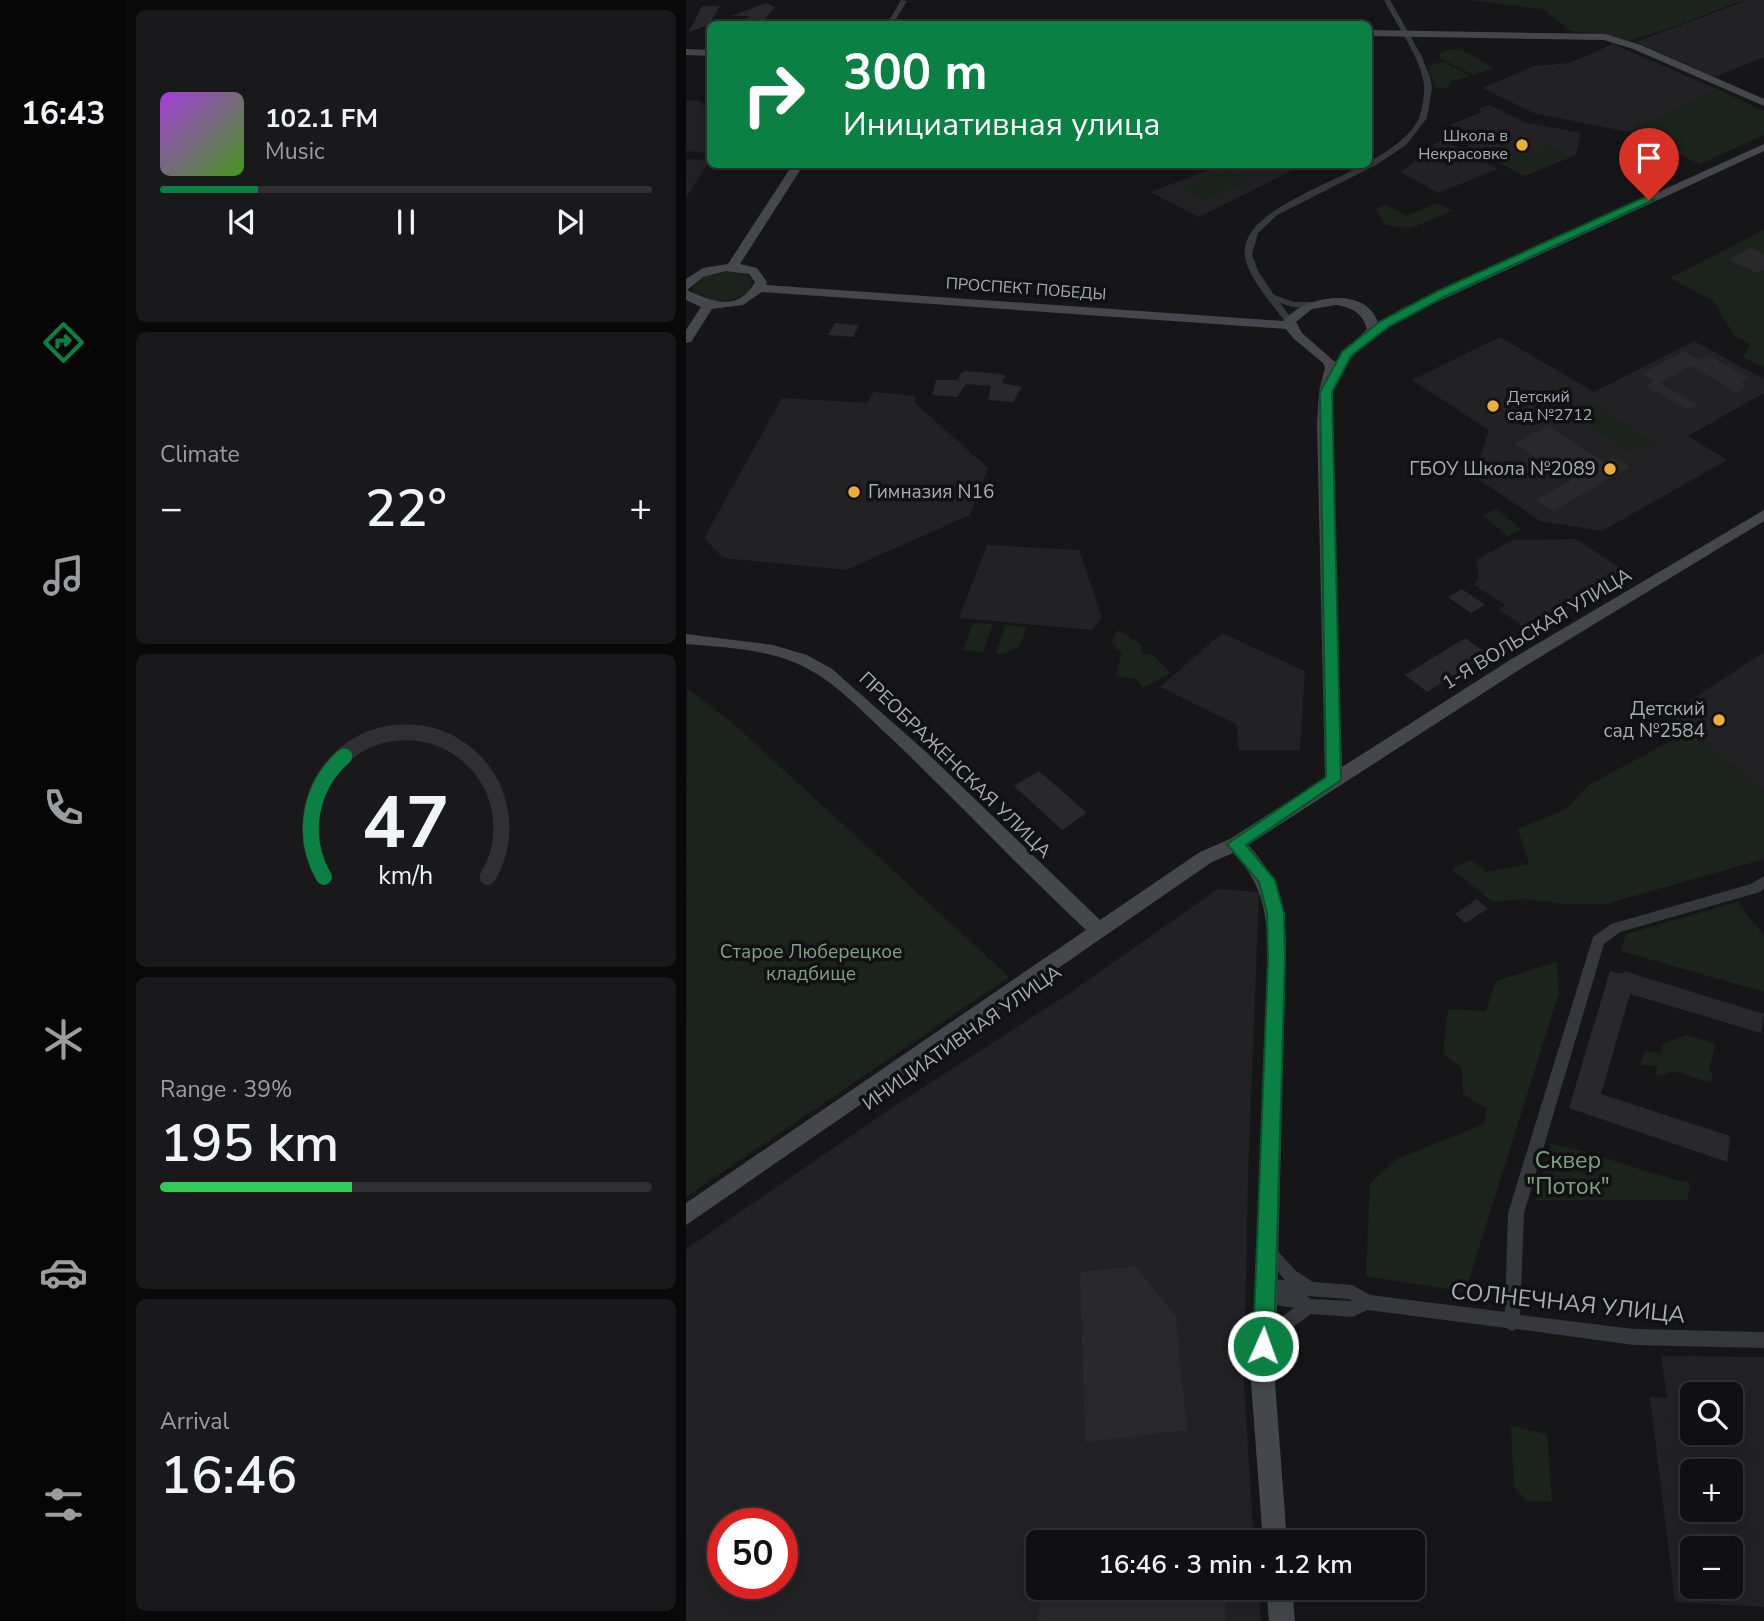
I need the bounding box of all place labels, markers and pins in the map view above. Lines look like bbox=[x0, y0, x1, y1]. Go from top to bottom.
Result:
place label: Школа в Некрасовке bbox=[1418, 125, 1508, 165]
pin bbox=[1619, 128, 1679, 200]
marker: Школа в Некрасовке bbox=[1514, 137, 1530, 153]
place label: Детский сад №2712 bbox=[1507, 386, 1592, 426]
marker: Детский сад №2712 bbox=[1485, 398, 1501, 414]
place label: ГБОУ Школа №2089 bbox=[1409, 456, 1596, 482]
marker: ГБОУ Школа №2089 bbox=[1602, 461, 1618, 477]
place label: Гимназия N16 bbox=[868, 479, 994, 505]
marker: Гимназия N16 bbox=[846, 484, 862, 500]
place label: Детский сад №2584 bbox=[1604, 696, 1705, 744]
marker: Детский сад №2584 bbox=[1711, 712, 1727, 728]

